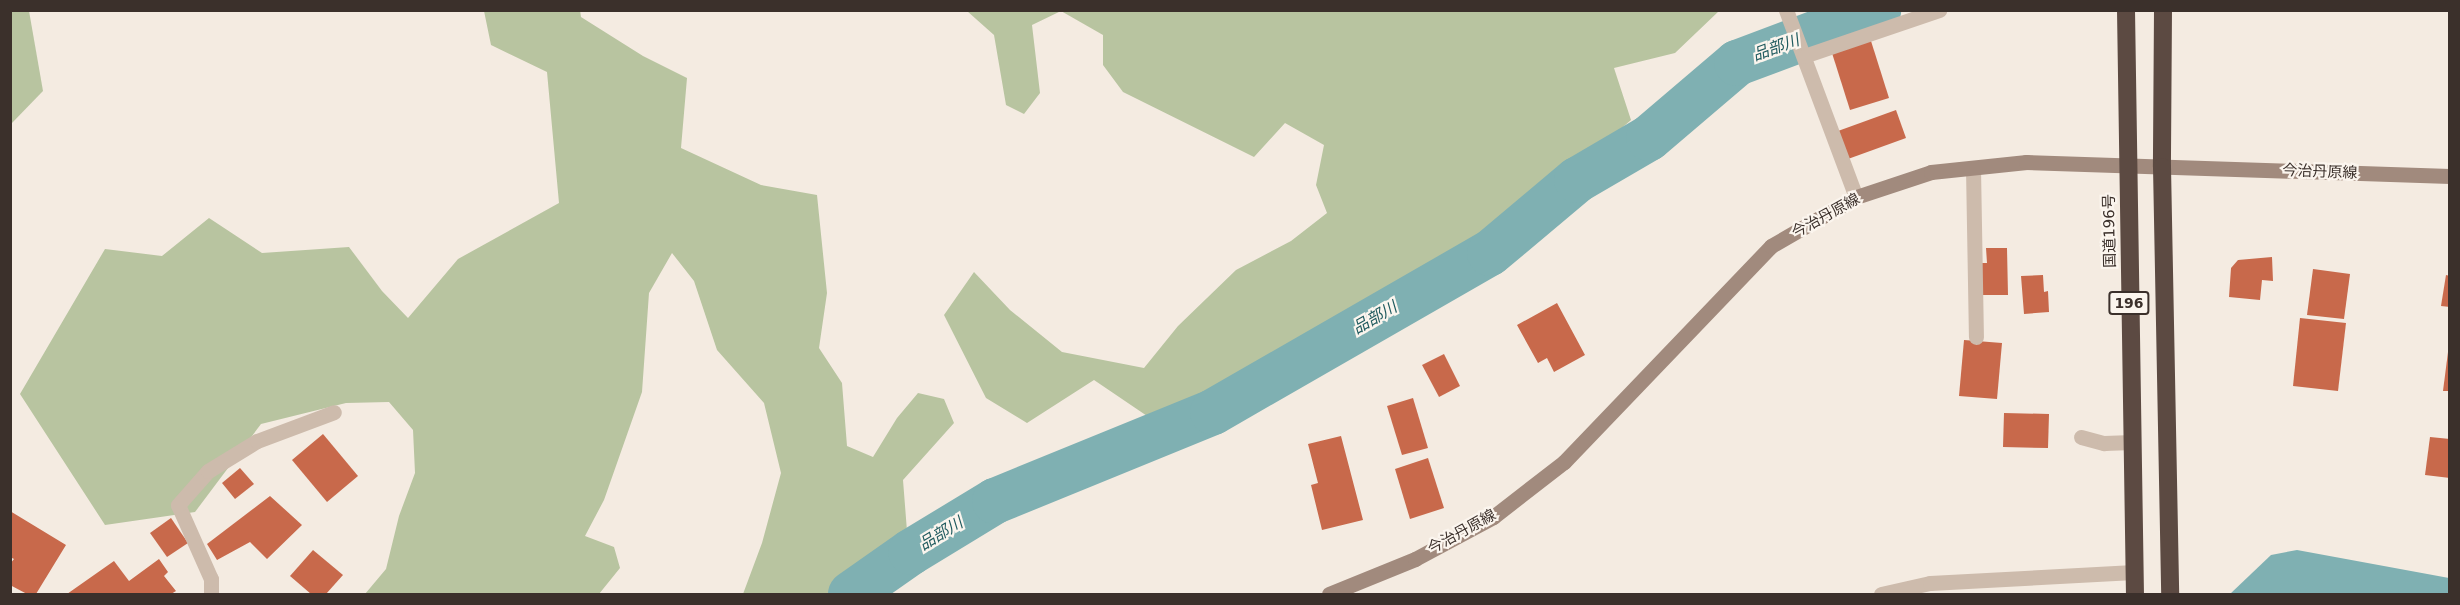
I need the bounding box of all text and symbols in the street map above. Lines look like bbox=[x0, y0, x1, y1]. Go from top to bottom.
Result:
water label: 品部川 bbox=[1750, 31, 1802, 65]
street label: 今治丹原線 bbox=[2282, 162, 2358, 182]
street label: 今治丹原線 bbox=[1789, 190, 1863, 242]
street label: 国道196号 bbox=[2100, 194, 2120, 268]
road number: 196 bbox=[2108, 292, 2150, 314]
water label: 品部川 bbox=[1349, 298, 1401, 338]
street label: 今治丹原線 bbox=[1425, 506, 1499, 558]
water label: 品部川 bbox=[915, 513, 967, 555]

